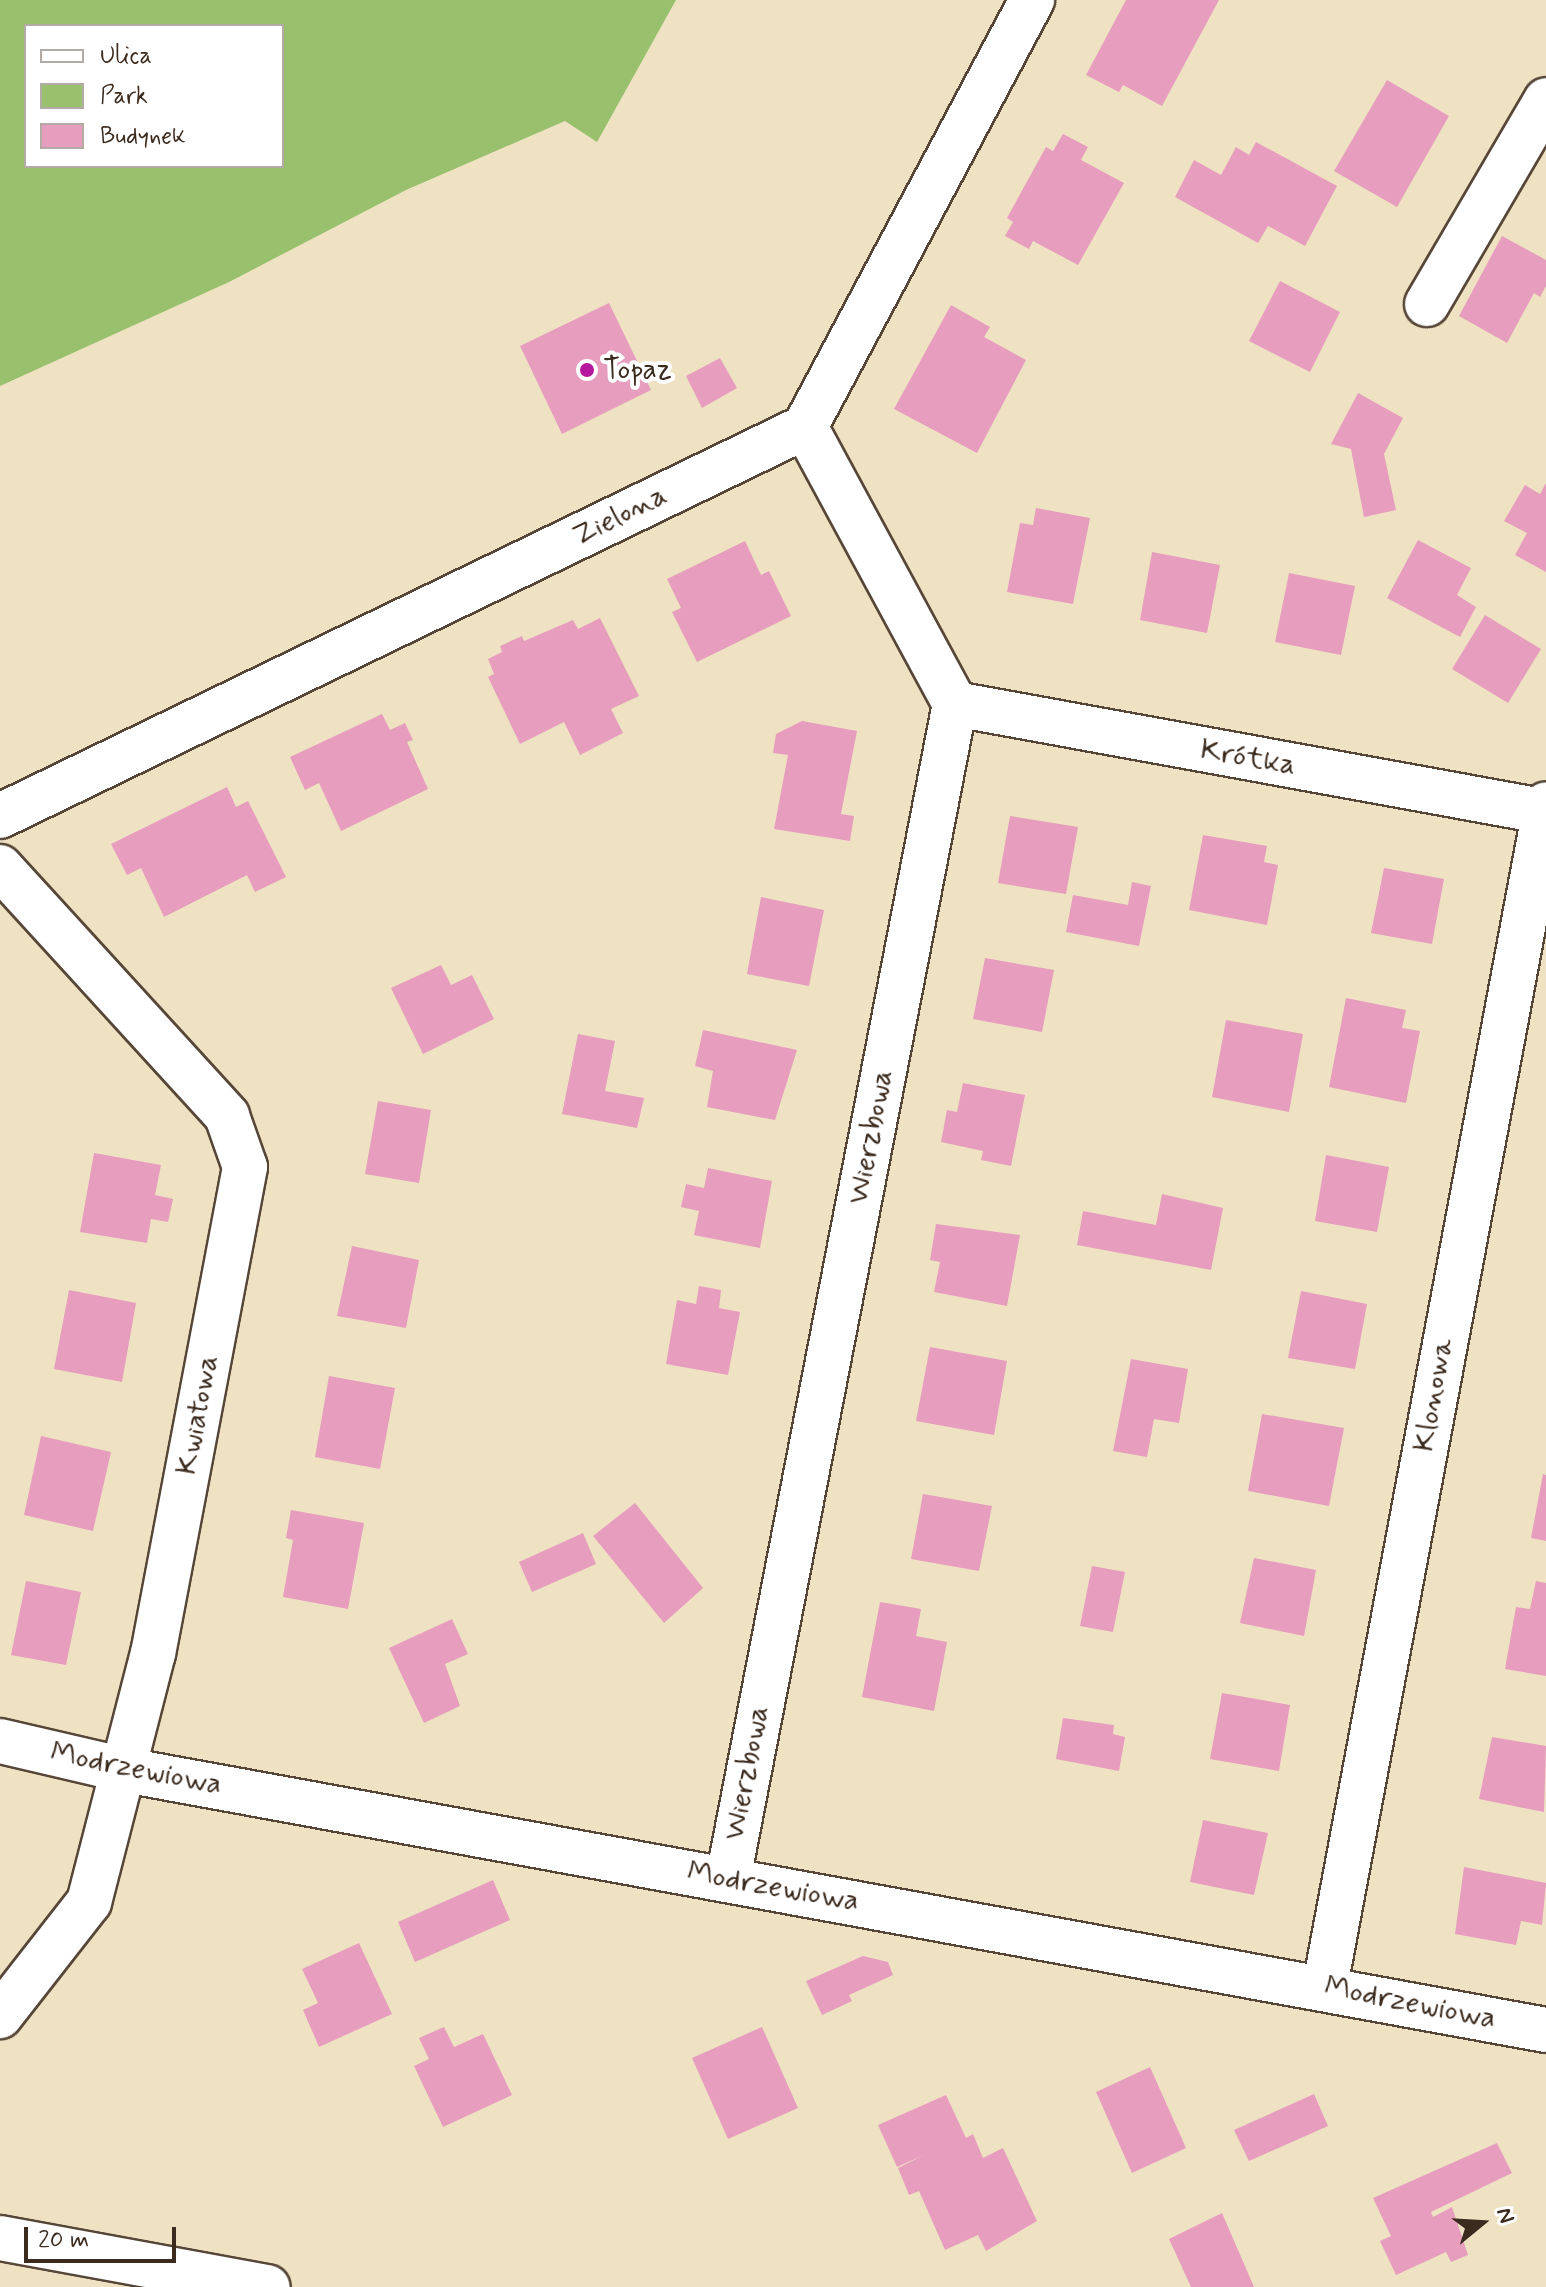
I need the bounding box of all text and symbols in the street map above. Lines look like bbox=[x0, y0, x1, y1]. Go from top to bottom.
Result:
legend bbox=[24, 24, 284, 168]
text: Ulica bbox=[100, 41, 152, 72]
text: Park bbox=[100, 81, 148, 112]
text: Budynek bbox=[100, 121, 186, 152]
place label: Topaz bbox=[603, 352, 672, 388]
marker: Topaz bbox=[578, 361, 596, 379]
street label: Zielona bbox=[567, 478, 673, 554]
street label: Krótka bbox=[1197, 732, 1299, 784]
street label: Wierzbowa bbox=[840, 1067, 902, 1207]
street label: Klonowa bbox=[1406, 1335, 1462, 1455]
street label: Kwiatowa bbox=[169, 1352, 227, 1478]
street label: Wierzbowa bbox=[716, 1703, 778, 1843]
street label: Modrzewiowa bbox=[47, 1735, 225, 1803]
street label: Modrzewiowa bbox=[684, 1854, 862, 1920]
street label: Modrzewiowa bbox=[1321, 1969, 1499, 2037]
north arrow bbox=[1442, 2183, 1522, 2263]
text: N bbox=[1489, 2204, 1520, 2227]
scale bar bbox=[28, 2211, 180, 2261]
text: 20 m bbox=[38, 2225, 89, 2256]

